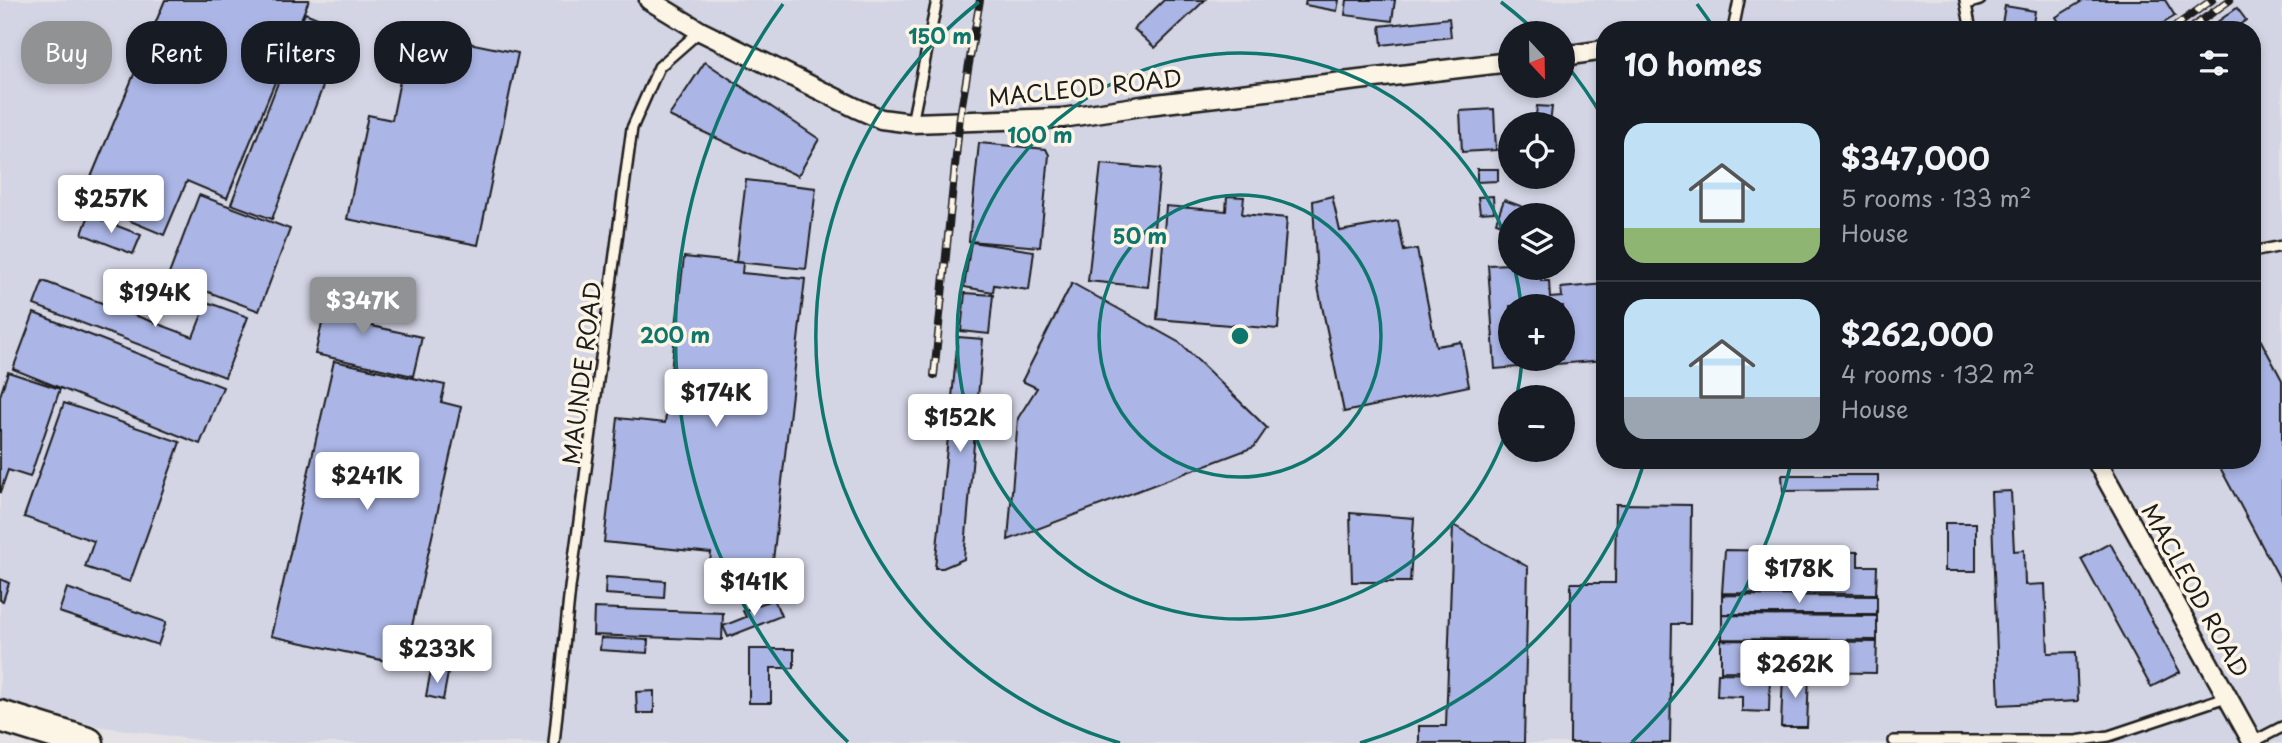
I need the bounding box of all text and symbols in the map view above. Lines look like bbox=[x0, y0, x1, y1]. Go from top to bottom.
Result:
text: 150 m bbox=[908, 19, 972, 51]
chip: Buy bbox=[21, 21, 112, 84]
chip: Rent bbox=[126, 21, 227, 84]
chip: Filters bbox=[241, 21, 360, 84]
chip: New bbox=[374, 21, 472, 84]
north arrow bbox=[1498, 21, 1575, 98]
map controls bbox=[1498, 21, 1575, 462]
text: 10 homes bbox=[1624, 41, 1762, 86]
icon: filters bbox=[2195, 44, 2233, 82]
street label: MACLEOD ROAD bbox=[986, 59, 1184, 115]
button: locate bbox=[1498, 112, 1575, 189]
text: 100 m bbox=[1007, 118, 1073, 150]
text: $347,000 bbox=[1841, 135, 1990, 180]
icon: home bbox=[1680, 151, 1764, 235]
pin: $257K bbox=[62, 176, 160, 235]
text: $257K bbox=[74, 180, 148, 215]
text: 5 rooms · 133 m² bbox=[1841, 180, 2032, 215]
button: layers bbox=[1498, 203, 1575, 280]
text: House bbox=[1841, 215, 1908, 250]
text: 50 m bbox=[1113, 219, 1167, 251]
pin: $194K bbox=[106, 270, 204, 329]
text: $194K bbox=[119, 274, 191, 309]
pin: $347K bbox=[314, 278, 412, 337]
street label: MAUNDE ROAD bbox=[552, 279, 610, 467]
text: $347K bbox=[326, 282, 400, 317]
button: + bbox=[1498, 294, 1575, 371]
text: $262,000 bbox=[1841, 311, 1994, 356]
text: 200 m bbox=[640, 318, 710, 350]
centre of rings bbox=[1228, 324, 1252, 348]
icon: home bbox=[1680, 327, 1764, 411]
text: 4 rooms · 132 m² bbox=[1841, 356, 2035, 391]
pin: $174K bbox=[667, 370, 765, 429]
text: $174K bbox=[681, 374, 751, 409]
button: − bbox=[1498, 385, 1575, 462]
text: House bbox=[1841, 391, 1908, 426]
pin: $152K bbox=[911, 394, 1009, 454]
text: $152K bbox=[924, 399, 996, 434]
pin: $241K bbox=[318, 452, 416, 512]
text: $241K bbox=[331, 457, 403, 492]
street label: MACLEOD ROAD bbox=[2134, 496, 2258, 684]
pin: $178K bbox=[1750, 546, 1848, 605]
text: $178K bbox=[1764, 550, 1834, 585]
pin: $141K bbox=[705, 558, 803, 618]
text: $141K bbox=[720, 563, 788, 598]
pin: $233K bbox=[388, 626, 486, 685]
text: $233K bbox=[399, 630, 475, 665]
pin: $262K bbox=[1746, 640, 1844, 700]
text: $262K bbox=[1756, 645, 1834, 680]

